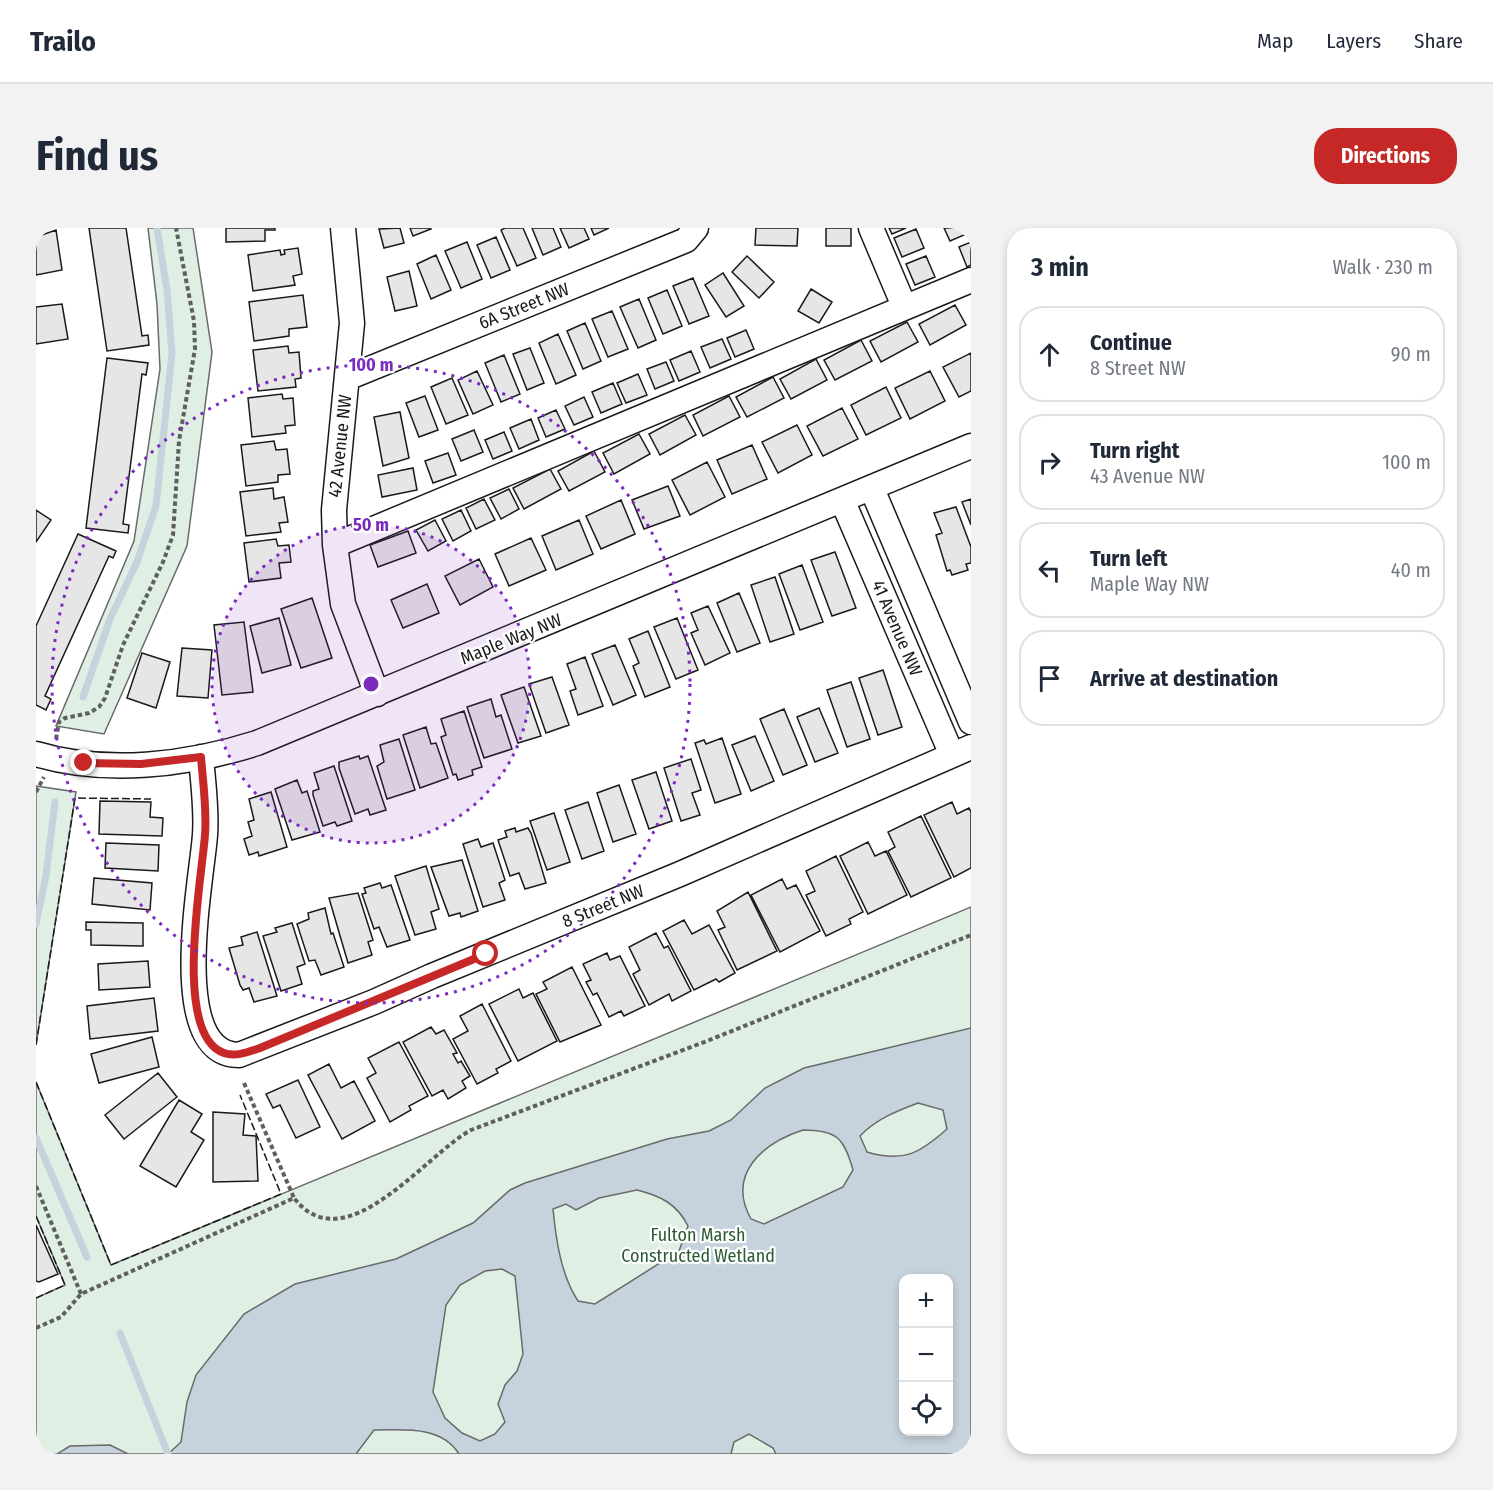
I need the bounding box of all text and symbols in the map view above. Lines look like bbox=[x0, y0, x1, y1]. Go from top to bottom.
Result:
text: Trailo bbox=[30, 25, 96, 58]
text: Map bbox=[1257, 28, 1293, 54]
text: Layers bbox=[1326, 28, 1381, 54]
text: Share bbox=[1414, 28, 1463, 54]
button: Directions bbox=[1314, 128, 1457, 184]
text: Find us bbox=[36, 131, 158, 181]
text: 3 min bbox=[1031, 252, 1089, 283]
text: Walk · 230 m bbox=[1332, 255, 1433, 279]
street label: 6A Street NW bbox=[476, 278, 573, 334]
text: Continue bbox=[1090, 329, 1172, 356]
icon: ahead bbox=[1033, 338, 1066, 371]
text: 90 m bbox=[1391, 342, 1431, 366]
text: 100 m bbox=[349, 354, 393, 376]
text: 8 Street NW bbox=[1090, 356, 1186, 380]
street label: 42 Avenue NW bbox=[324, 393, 356, 499]
text: Turn right bbox=[1090, 437, 1179, 464]
icon: right bbox=[1033, 446, 1066, 479]
text: 100 m bbox=[1382, 450, 1431, 474]
text: 43 Avenue NW bbox=[1090, 464, 1205, 488]
text: 50 m bbox=[353, 514, 389, 536]
text: Turn left bbox=[1090, 545, 1168, 572]
icon: left bbox=[1033, 554, 1066, 587]
text: 40 m bbox=[1391, 558, 1431, 582]
text: Maple Way NW bbox=[1090, 572, 1209, 596]
street label: 41 Avenue NW bbox=[867, 577, 927, 680]
street label: Maple Way NW bbox=[457, 609, 565, 669]
icon: arrive bbox=[1033, 662, 1066, 695]
text: Arrive at destination bbox=[1090, 665, 1278, 692]
centre of rings bbox=[361, 674, 381, 694]
route end bbox=[70, 749, 96, 775]
street label: 8 Street NW bbox=[559, 879, 648, 932]
route start bbox=[472, 940, 498, 966]
park label: Fulton Marsh Constructed Wetland bbox=[621, 1224, 775, 1267]
map controls bbox=[899, 1274, 953, 1436]
button: + bbox=[899, 1274, 953, 1328]
button: − bbox=[899, 1328, 953, 1382]
button: locate bbox=[899, 1382, 953, 1436]

